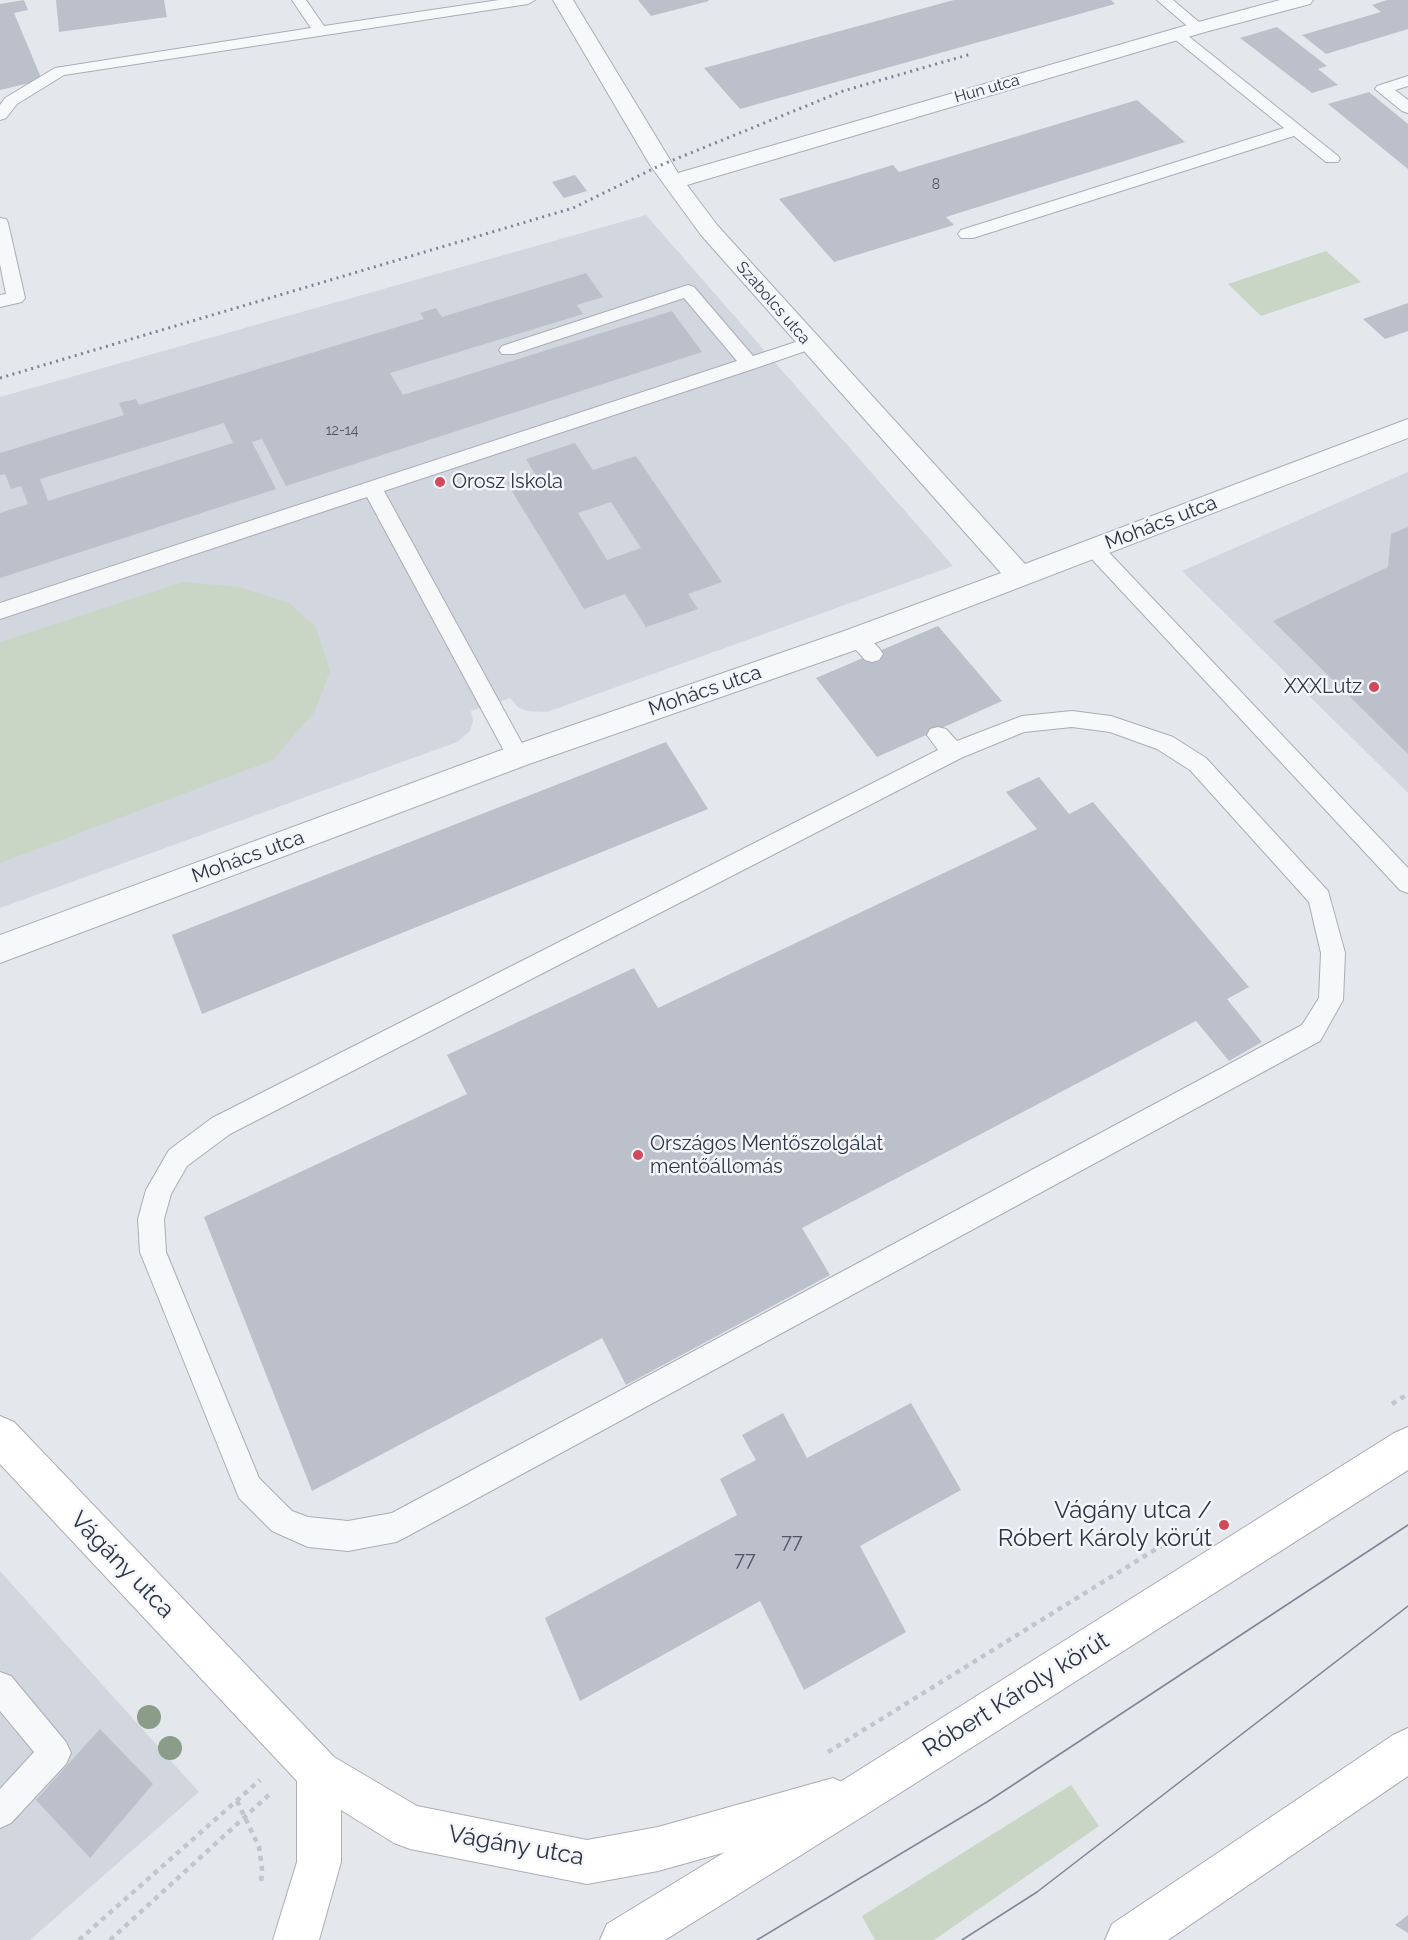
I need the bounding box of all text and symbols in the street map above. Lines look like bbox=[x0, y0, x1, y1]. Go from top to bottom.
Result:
street label: Hun utca bbox=[952, 71, 1022, 107]
house number: 8 bbox=[932, 177, 940, 193]
street label: Szabolcs utca bbox=[732, 258, 814, 348]
house number: 12-14 bbox=[326, 423, 358, 439]
place label: Orosz Iskola bbox=[452, 470, 563, 494]
marker: Orosz Iskola bbox=[433, 475, 447, 489]
street label: Mohács utca bbox=[1102, 491, 1220, 555]
street label: Mohács utca bbox=[645, 660, 765, 722]
place label: XXXLutz bbox=[1284, 675, 1362, 699]
marker: XXXLutz bbox=[1367, 680, 1381, 694]
street label: Mohács utca bbox=[189, 826, 307, 888]
place label: Országos Mentőszolgálat mentőállomás bbox=[650, 1132, 883, 1179]
marker: Országos Mentőszolgálat mentőállomás bbox=[631, 1148, 645, 1162]
place label: Vágány utca / Róbert Károly körút bbox=[998, 1497, 1212, 1553]
street label: Vágány utca bbox=[64, 1506, 180, 1624]
marker: Vágány utca / Róbert Károly körút bbox=[1217, 1518, 1231, 1532]
house number: 77 bbox=[781, 1530, 803, 1554]
house number: 77 bbox=[734, 1548, 756, 1572]
street label: Róbert Károly körút bbox=[918, 1626, 1114, 1764]
street label: Vágány utca bbox=[446, 1820, 586, 1872]

